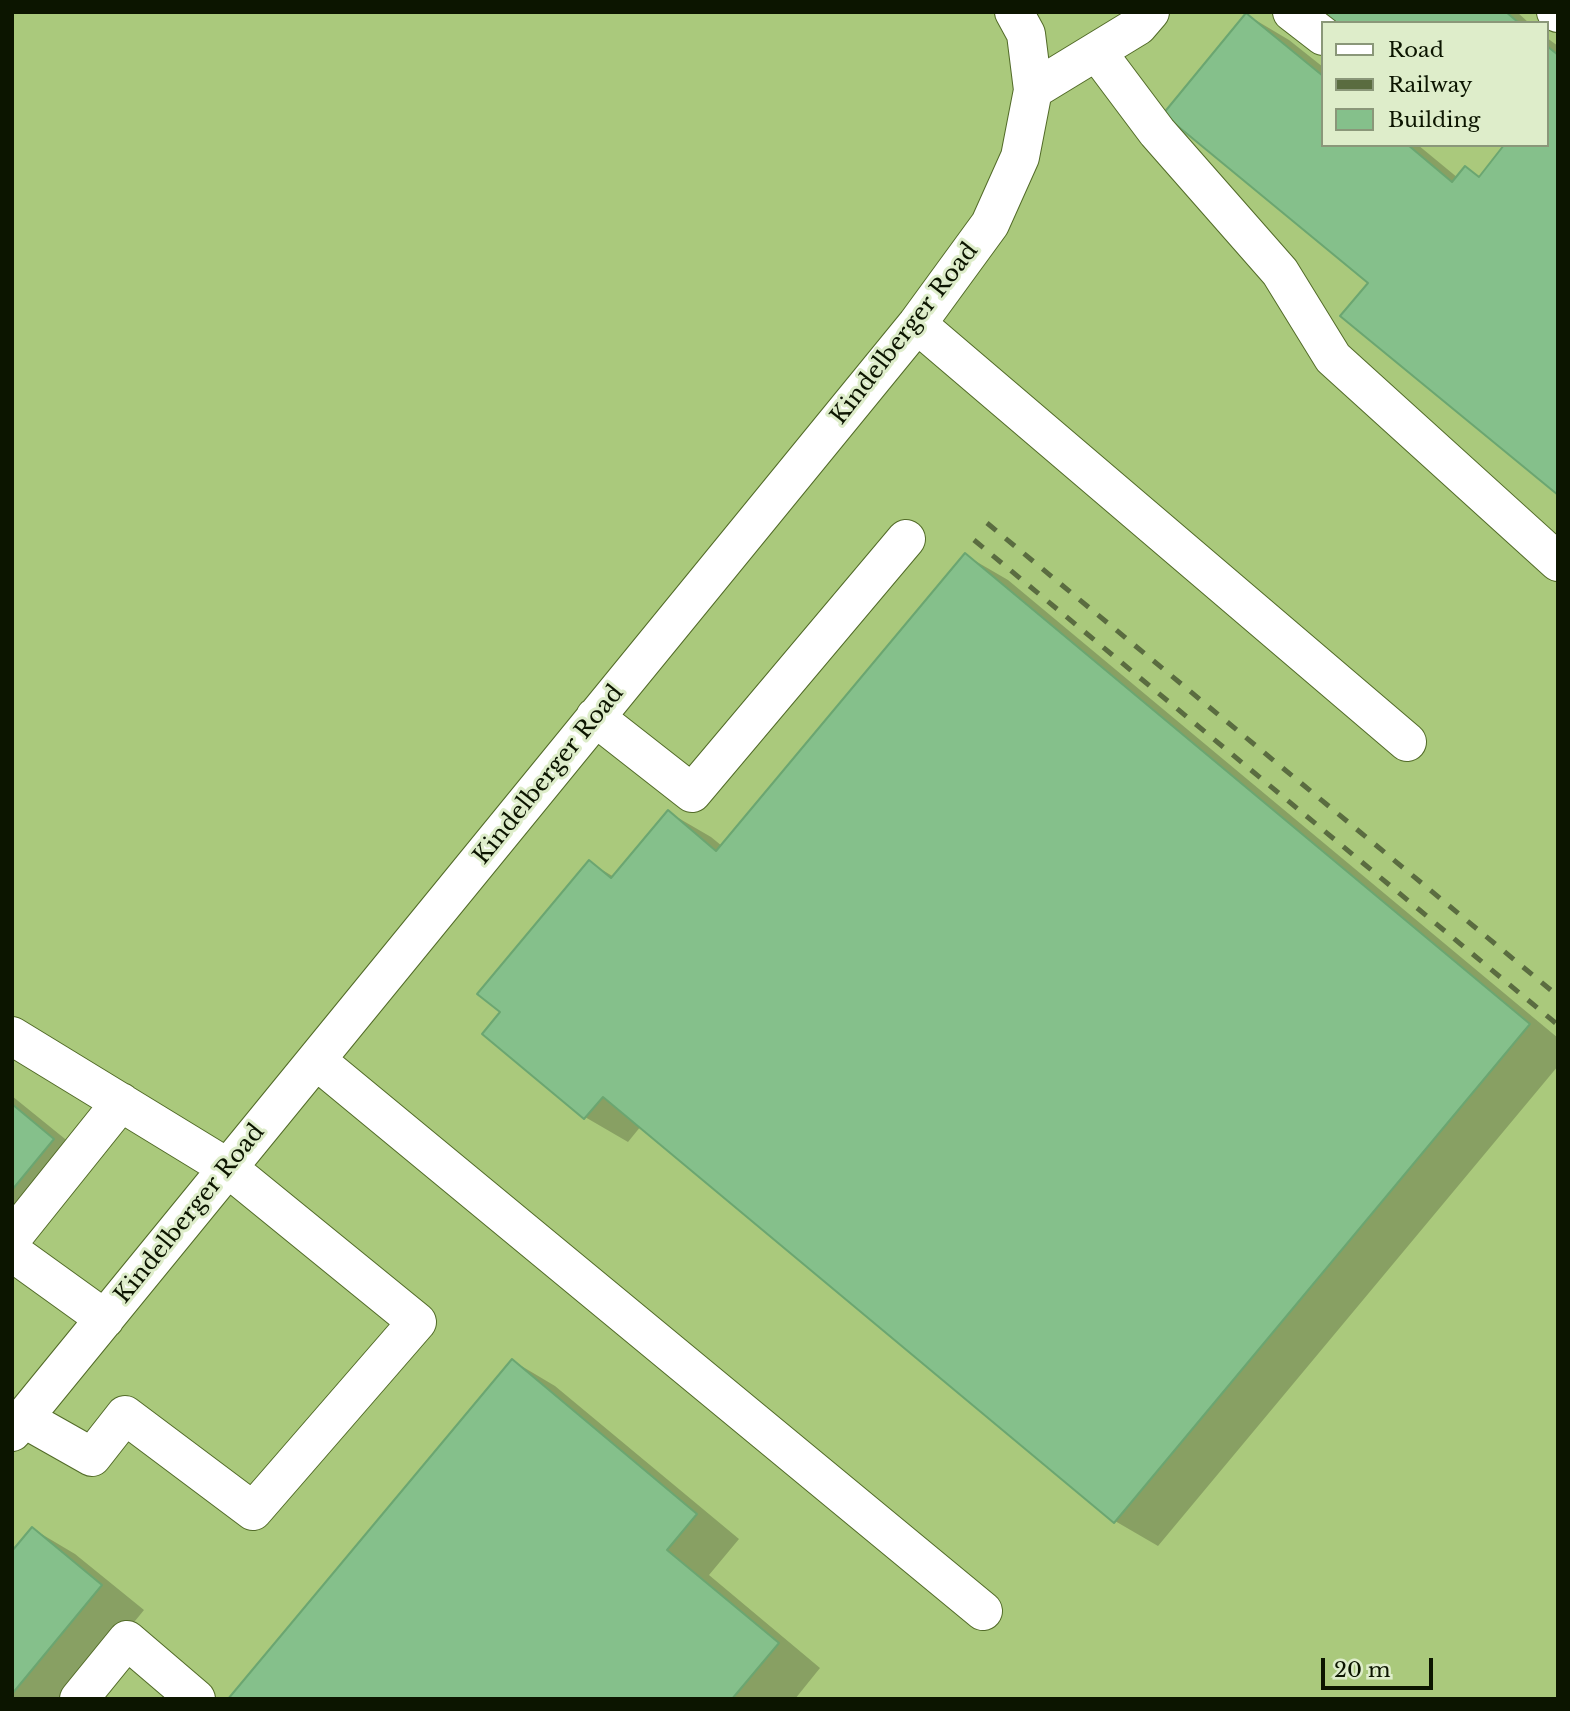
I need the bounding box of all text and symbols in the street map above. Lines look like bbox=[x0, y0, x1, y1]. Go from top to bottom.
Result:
legend bbox=[1322, 21, 1549, 147]
text: Road bbox=[1388, 37, 1444, 63]
text: Railway bbox=[1388, 72, 1472, 98]
text: Building bbox=[1388, 107, 1480, 133]
street label: Kindelberger Road bbox=[826, 238, 984, 430]
street label: Kindelberger Road bbox=[468, 680, 630, 870]
street label: Kindelberger Road bbox=[109, 1119, 271, 1309]
scale bar bbox=[1325, 1644, 1437, 1688]
text: 20 m bbox=[1334, 1657, 1391, 1683]

